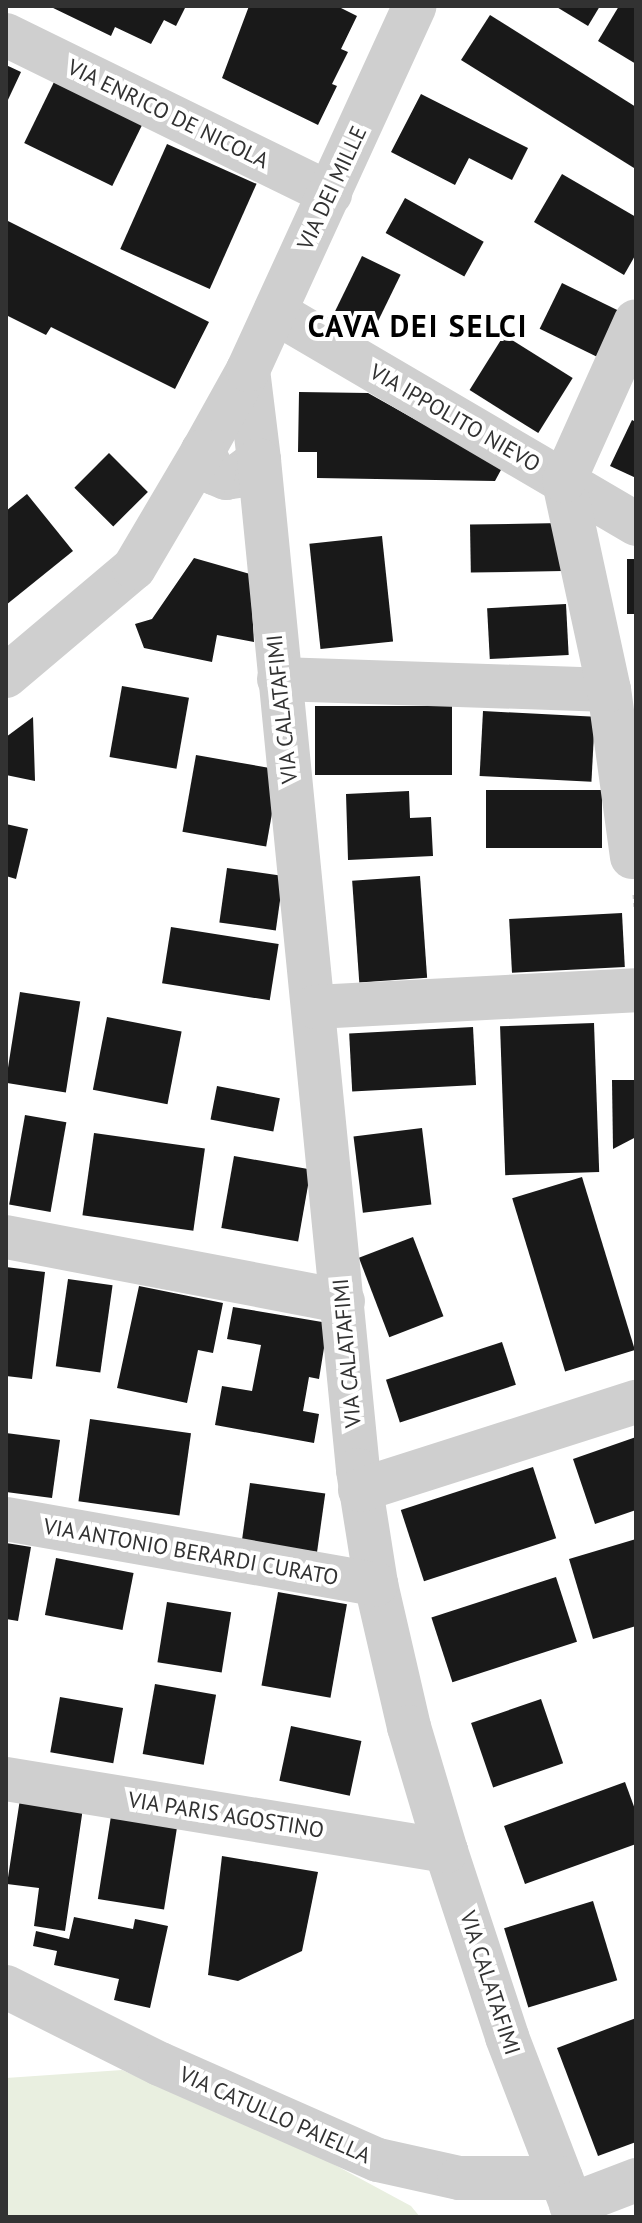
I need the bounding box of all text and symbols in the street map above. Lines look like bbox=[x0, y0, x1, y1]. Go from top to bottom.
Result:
street label: VIA ENRICO DE NICOLA bbox=[63, 54, 273, 174]
street label: VIA DEI MILLE bbox=[292, 121, 372, 255]
district label: CAVA DEI SELCI bbox=[307, 308, 529, 344]
street label: VIA IPPOLITO NIEVO bbox=[365, 358, 545, 478]
street label: VIA CALATAFIMI bbox=[261, 633, 303, 785]
street label: VIA CALATAFIMI bbox=[327, 1277, 367, 1429]
street label: VIA ANTONIO BERARDI CURATO bbox=[41, 1513, 341, 1591]
street label: VIA PARIS AGOSTINO bbox=[125, 1786, 327, 1844]
street label: VIA CALATAFIMI bbox=[454, 1907, 526, 2059]
street label: VIA CATULLO PAIELLA bbox=[175, 2061, 375, 2169]

